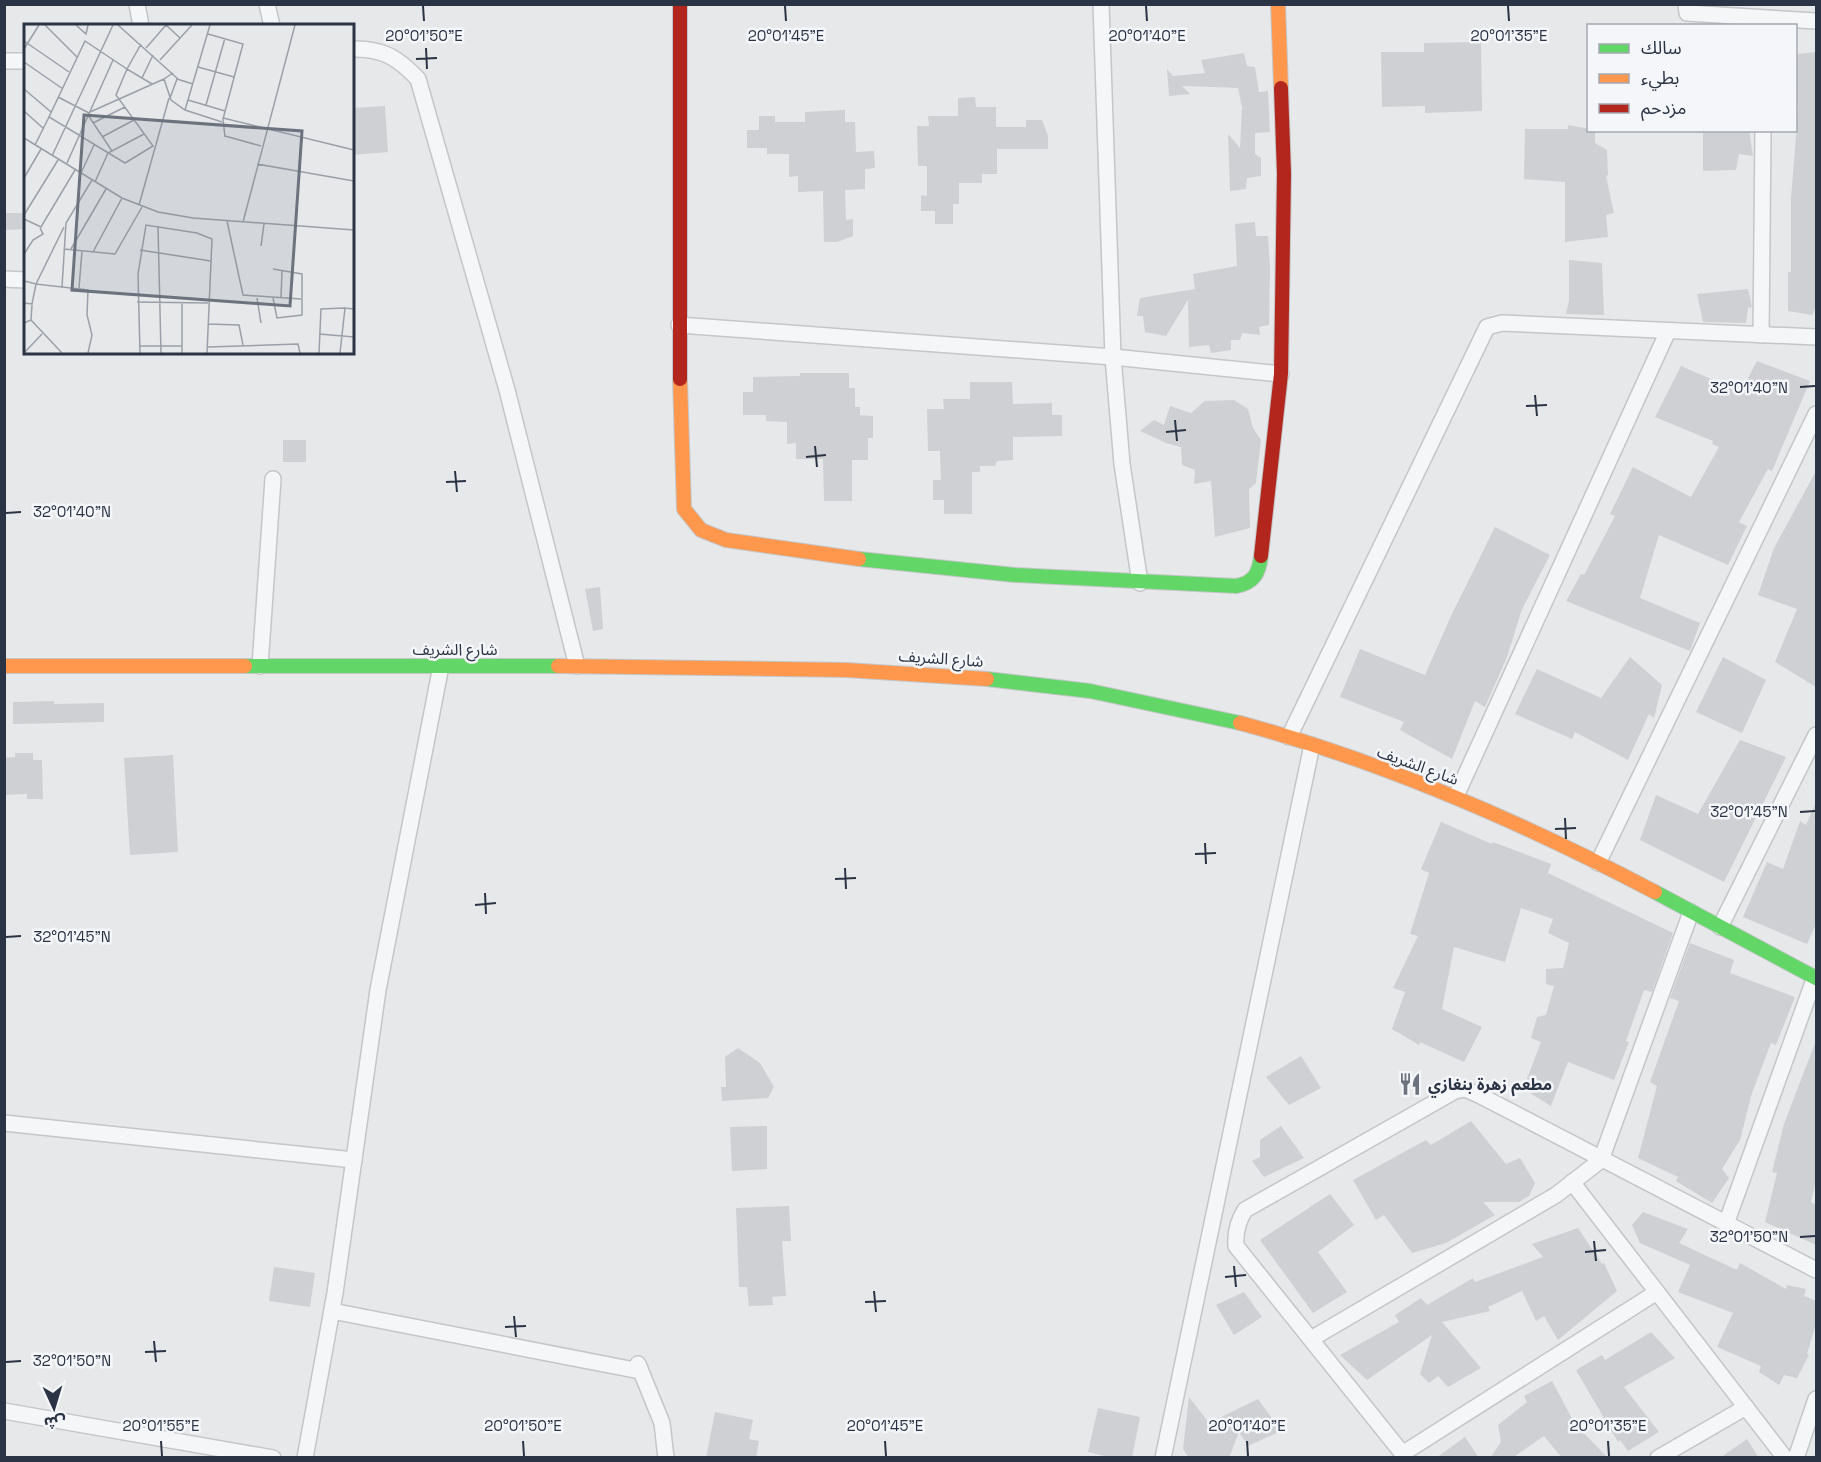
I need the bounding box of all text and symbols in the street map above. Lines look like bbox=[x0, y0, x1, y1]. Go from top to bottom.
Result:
inset map bbox=[24, 24, 354, 354]
legend bbox=[1587, 24, 1797, 132]
text: 20°01'50"E bbox=[385, 26, 463, 45]
text: 20°01'45"E bbox=[748, 26, 824, 45]
text: 20°01'40"E bbox=[1108, 26, 1186, 45]
text: 20°01'35"E bbox=[1471, 26, 1547, 45]
text: سالك bbox=[1641, 36, 1682, 59]
text: بطيء bbox=[1641, 66, 1679, 91]
text: مزدحم bbox=[1641, 96, 1686, 121]
text: 32°01'40"N bbox=[1710, 378, 1788, 397]
text: 32°01'40"N bbox=[33, 502, 111, 521]
street label: شارع الشريف bbox=[412, 639, 498, 662]
street label: شارع الشريف bbox=[898, 645, 984, 674]
street label: شارع الشريف bbox=[1374, 741, 1461, 792]
text: 32°01'45"N bbox=[1710, 802, 1788, 821]
text: 32°01'45"N bbox=[33, 927, 111, 946]
restaurant icon: مطعم زهرة بنغازي bbox=[1397, 1071, 1423, 1097]
place label: مطعم زهرة بنغازي bbox=[1428, 1074, 1552, 1098]
text: 32°01'50"N bbox=[1710, 1227, 1788, 1246]
text: 32°01'50"N bbox=[33, 1351, 111, 1370]
north arrow bbox=[24, 1378, 84, 1438]
text: ش bbox=[43, 1411, 67, 1434]
text: 20°01'55"E bbox=[123, 1416, 199, 1435]
text: 20°01'50"E bbox=[484, 1416, 562, 1435]
text: 20°01'45"E bbox=[847, 1416, 923, 1435]
text: 20°01'40"E bbox=[1208, 1416, 1286, 1435]
text: 20°01'35"E bbox=[1570, 1416, 1646, 1435]

